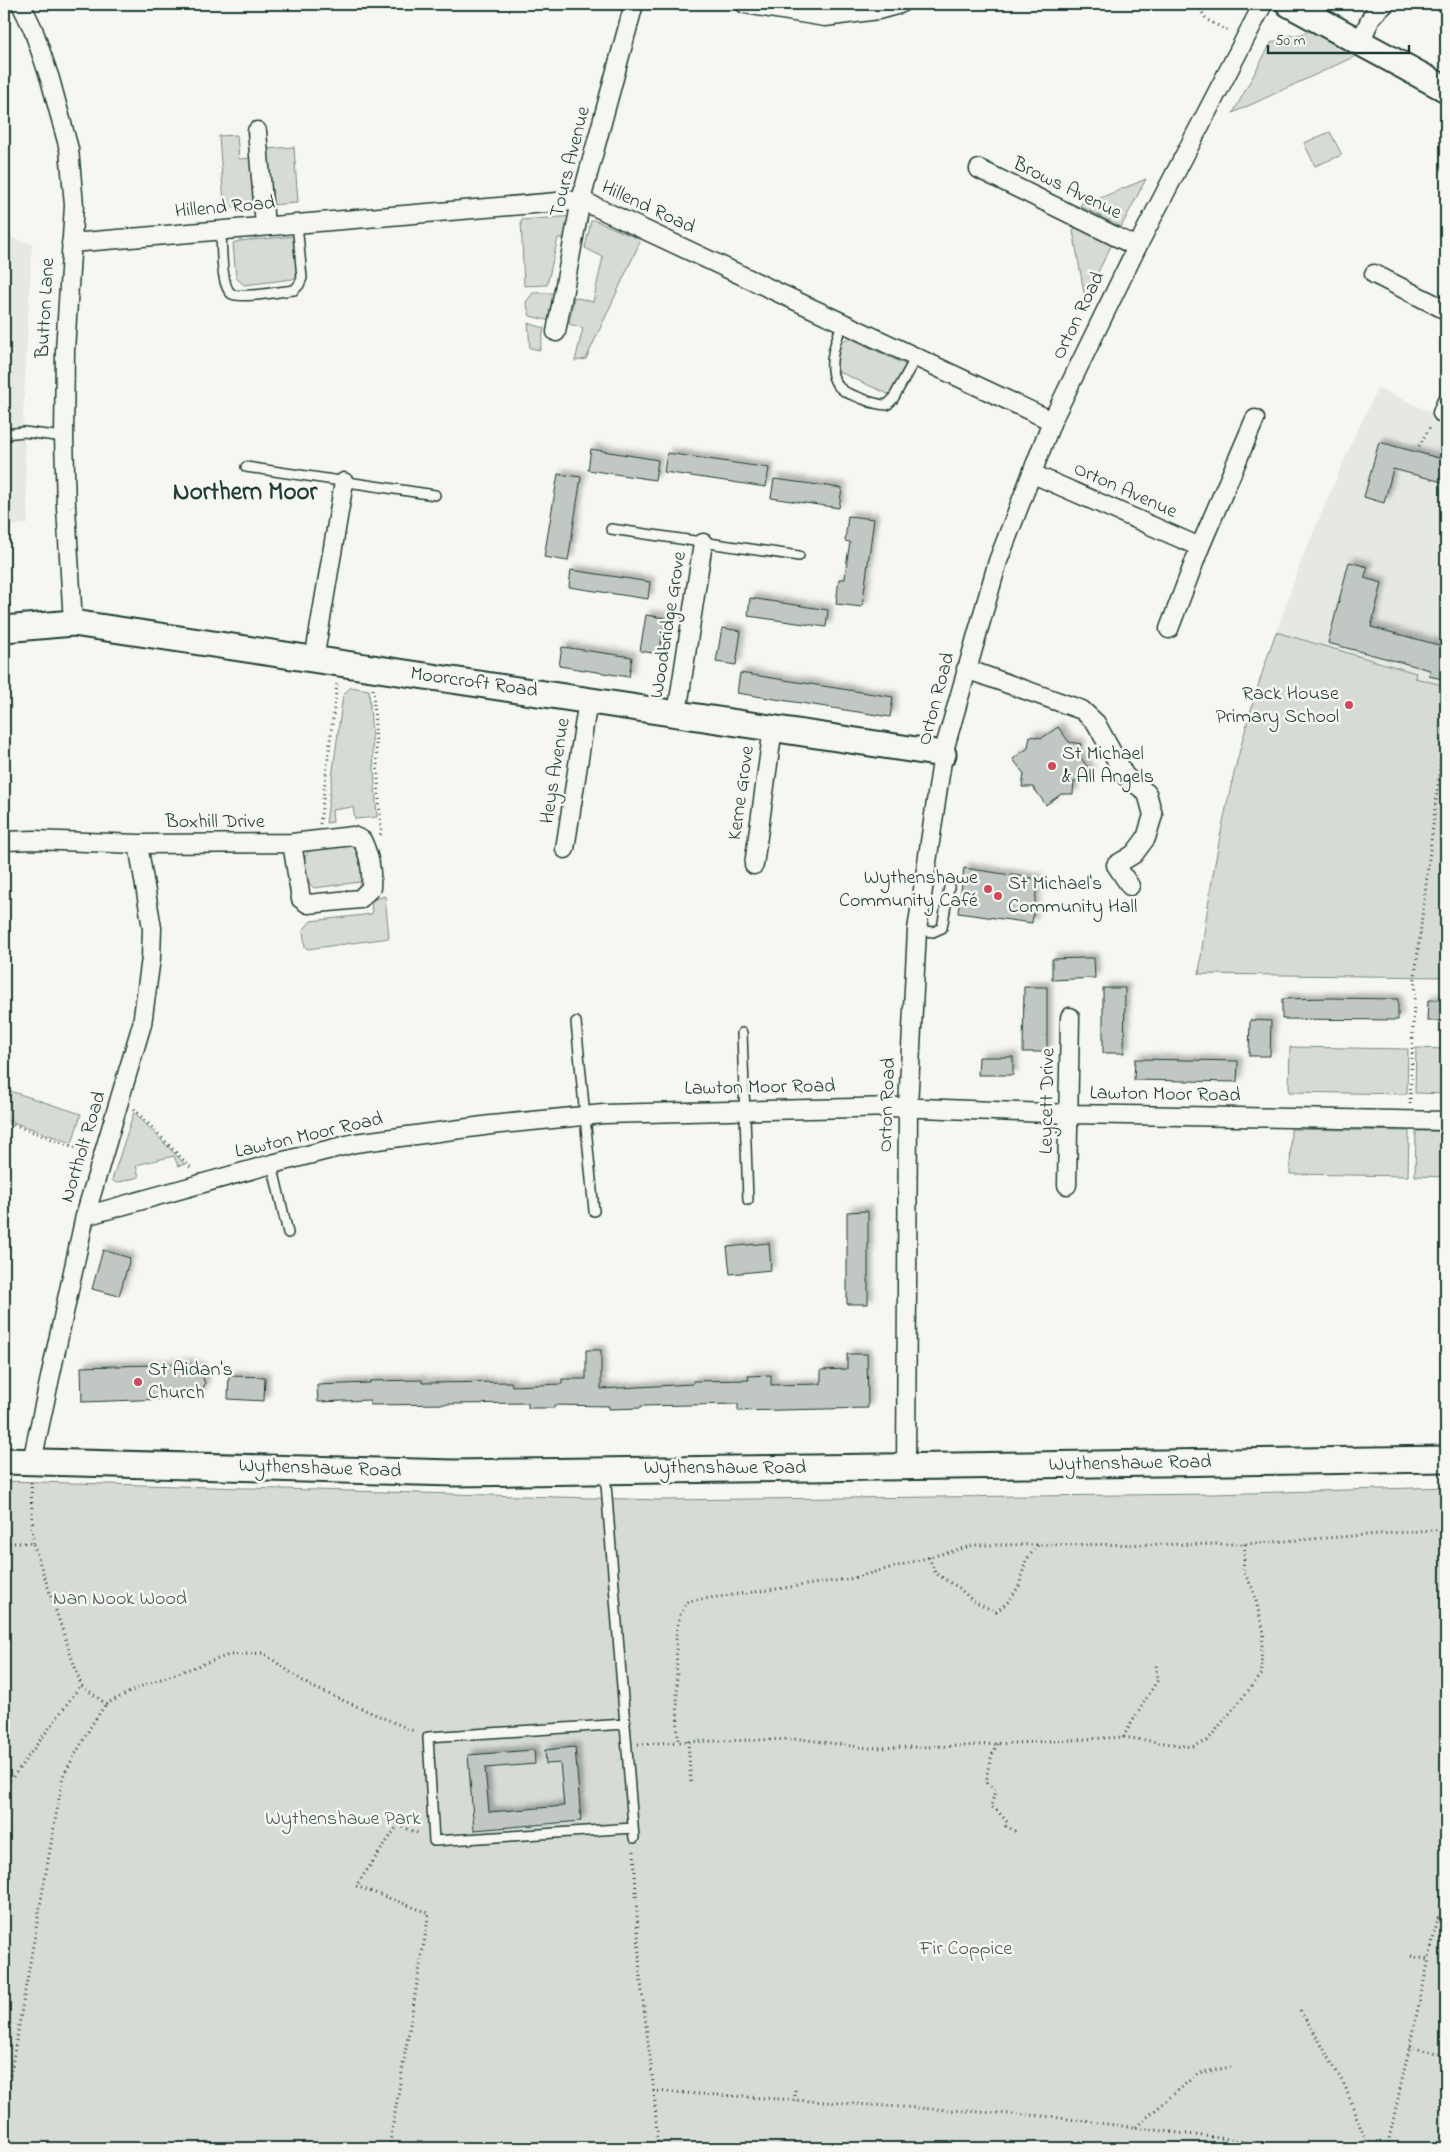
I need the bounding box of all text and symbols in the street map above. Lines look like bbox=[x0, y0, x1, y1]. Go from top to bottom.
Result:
scale bar bbox=[1268, 22, 1409, 54]
text: 50 m bbox=[1275, 30, 1306, 52]
street label: Tours Avenue bbox=[543, 103, 599, 221]
street label: Brows Avenue bbox=[1007, 150, 1126, 228]
street label: Hillend Road bbox=[596, 174, 700, 242]
street label: Hillend Road bbox=[174, 189, 276, 227]
street label: Button Lane bbox=[29, 257, 63, 360]
street label: Orton Road bbox=[1045, 267, 1113, 365]
street label: Orton Avenue bbox=[1068, 455, 1182, 527]
district label: Northern Moor bbox=[173, 475, 318, 511]
street label: Woodbridge Grove bbox=[643, 549, 696, 701]
street label: Orton Road bbox=[911, 649, 963, 749]
street label: Moorcroft Road bbox=[408, 660, 540, 706]
place label: Rack House Primary School bbox=[1215, 680, 1339, 732]
marker: Rack House Primary School bbox=[1343, 699, 1355, 711]
street label: Heys Avenue bbox=[533, 716, 579, 826]
place label: St Michael & All Angels bbox=[1062, 740, 1154, 793]
street label: Kerne Grove bbox=[721, 744, 763, 842]
marker: St Michael & All Angels bbox=[1046, 760, 1058, 772]
street label: Boxhill Drive bbox=[164, 808, 265, 837]
place label: Wythenshawe Community Café bbox=[839, 864, 978, 916]
place label: St Michael's Community Hall bbox=[1008, 870, 1137, 922]
marker: Wythenshawe Community Café bbox=[982, 883, 994, 895]
marker: St Michael's Community Hall bbox=[992, 890, 1004, 902]
street label: Leycett Drive bbox=[1033, 1048, 1063, 1154]
street label: Orton Road bbox=[872, 1057, 904, 1153]
street label: Lawton Moor Road bbox=[684, 1072, 836, 1104]
street label: Lawton Moor Road bbox=[1089, 1079, 1241, 1111]
street label: Northolt Road bbox=[53, 1088, 115, 1206]
street label: Lawton Moor Road bbox=[232, 1105, 386, 1167]
place label: St Aidan's Church bbox=[148, 1356, 233, 1408]
marker: St Aidan's Church bbox=[132, 1376, 144, 1388]
street label: Wythenshawe Road bbox=[1048, 1448, 1212, 1480]
street label: Wythenshawe Road bbox=[238, 1452, 402, 1486]
street label: Wythenshawe Road bbox=[644, 1454, 806, 1483]
park label: Nan Nook Wood bbox=[53, 1585, 187, 1614]
park label: Wythenshawe Park bbox=[265, 1805, 421, 1834]
park label: Fir Coppice bbox=[919, 1935, 1012, 1964]

